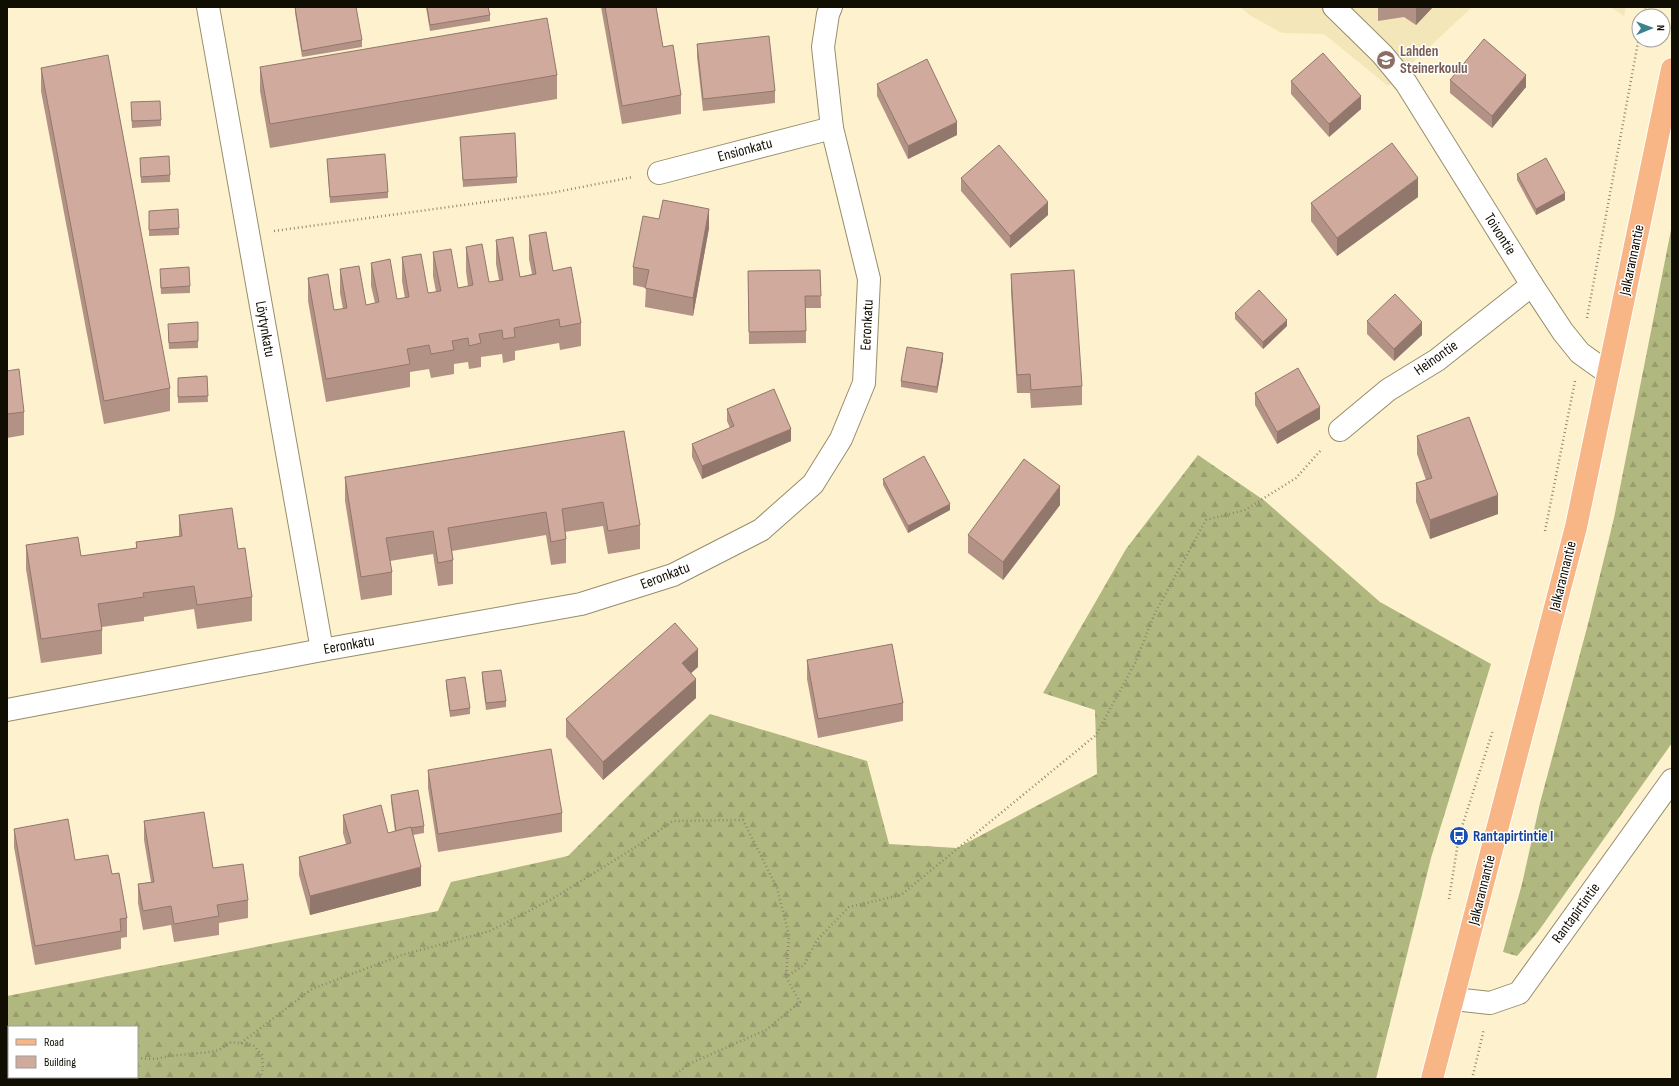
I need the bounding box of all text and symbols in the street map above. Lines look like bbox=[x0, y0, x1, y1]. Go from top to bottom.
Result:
north arrow bbox=[1631, 8, 1671, 48]
text: N bbox=[1654, 25, 1667, 31]
place label: Lahden Steinerkoulu bbox=[1400, 42, 1468, 78]
school or university icon: Lahden Steinerkoulu bbox=[1375, 49, 1397, 71]
street label: Ensionkatu bbox=[716, 134, 774, 166]
street label: Toivontie bbox=[1480, 209, 1520, 259]
street label: Jalkarannantie bbox=[1615, 223, 1649, 298]
street label: Löytynkatu bbox=[251, 299, 279, 359]
street label: Eeronkatu bbox=[856, 299, 878, 351]
street label: Heinontie bbox=[1410, 336, 1462, 380]
street label: Jalkarannantie bbox=[1545, 539, 1581, 614]
street label: Eeronkatu bbox=[638, 558, 692, 594]
street label: Eeronkatu bbox=[322, 631, 376, 659]
bus stop icon: Rantapirtintie I bbox=[1448, 825, 1470, 847]
place label: Rantapirtintie I bbox=[1473, 827, 1553, 846]
street label: Jalkarannantie bbox=[1464, 853, 1500, 928]
street label: Rantapirtintie bbox=[1548, 879, 1604, 947]
legend bbox=[8, 1026, 138, 1078]
text: Road bbox=[44, 1035, 64, 1050]
text: Building bbox=[44, 1055, 76, 1070]

